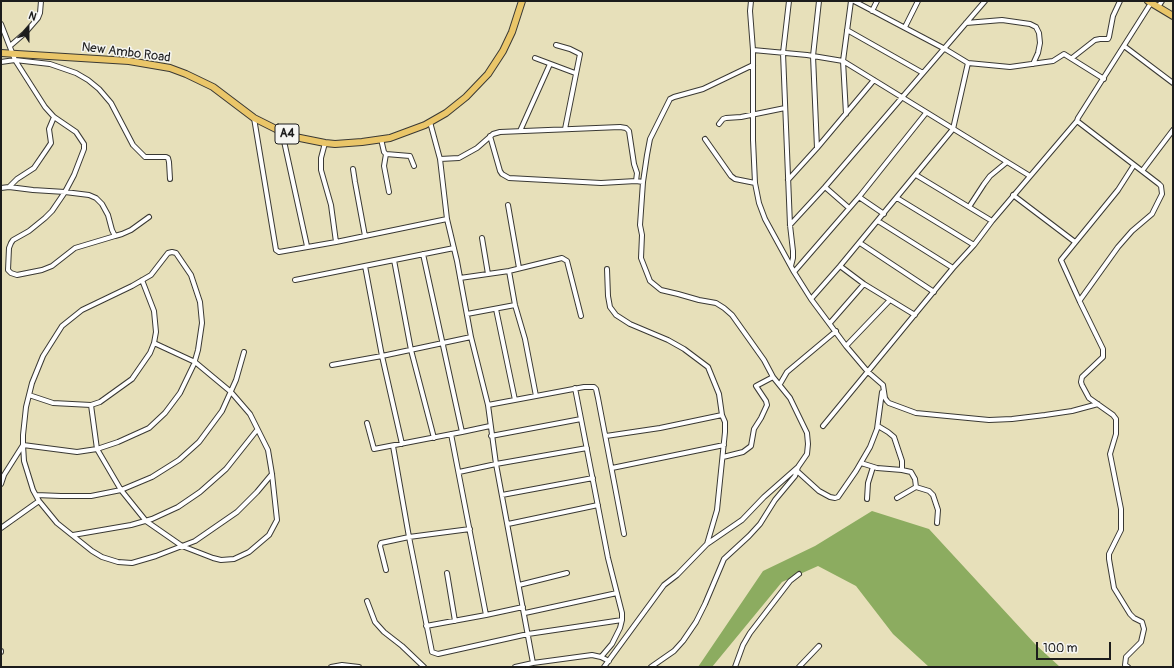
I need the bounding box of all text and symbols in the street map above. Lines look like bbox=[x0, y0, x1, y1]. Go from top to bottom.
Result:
north arrow bbox=[8, 8, 48, 48]
text: N bbox=[27, 9, 38, 24]
street label: New Ambo Road bbox=[81, 40, 171, 66]
road number: A4 bbox=[275, 124, 299, 144]
scale bar bbox=[1038, 634, 1113, 660]
text: 100 m bbox=[1043, 641, 1077, 656]

